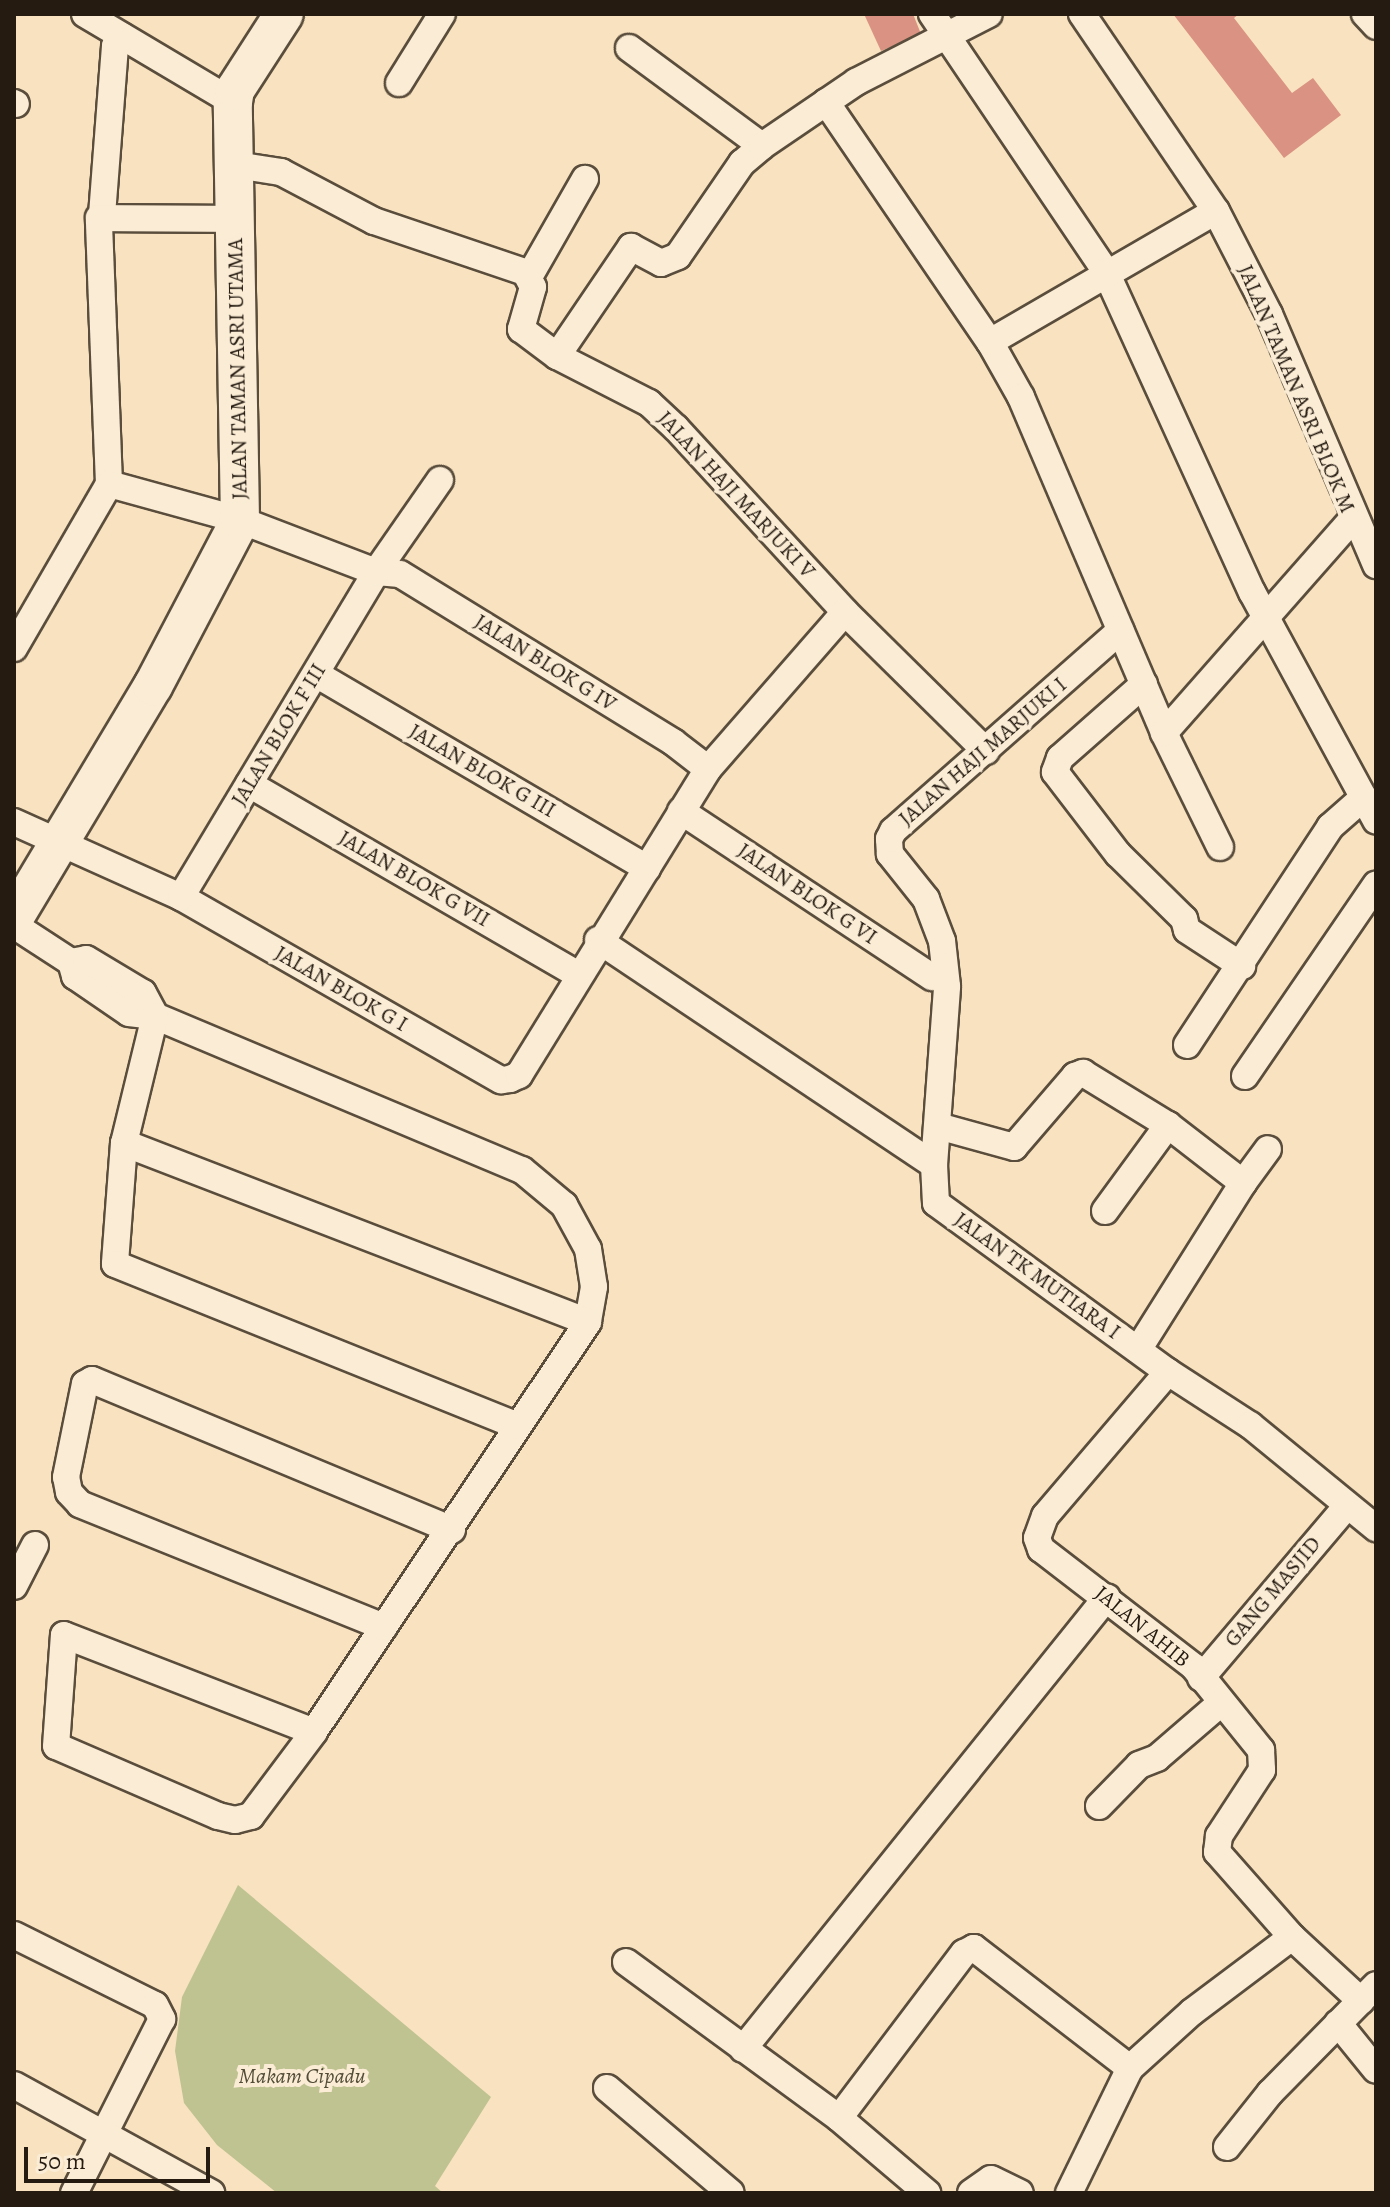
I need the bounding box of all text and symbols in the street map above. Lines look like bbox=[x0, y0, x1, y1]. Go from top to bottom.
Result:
street label: JALAN TAMAN ASRI UTAMA bbox=[223, 238, 253, 500]
street label: JALAN TAMAN ASRI BLOK M bbox=[1232, 261, 1360, 517]
street label: JALAN HAJI MARJUKI V bbox=[652, 406, 820, 584]
street label: JALAN BLOK G IV bbox=[469, 609, 621, 717]
street label: JALAN BLOK F III bbox=[226, 659, 332, 811]
street label: JALAN HAJI MARJUKI I bbox=[894, 672, 1072, 832]
street label: JALAN BLOK G III bbox=[404, 718, 560, 824]
street label: JALAN BLOK G VII bbox=[334, 825, 494, 933]
street label: JALAN BLOK G VI bbox=[732, 838, 882, 950]
street label: JALAN BLOK G I bbox=[270, 940, 412, 1038]
street label: JALAN TK MUTIARA I bbox=[949, 1207, 1125, 1345]
street label: GANG MASJID bbox=[1219, 1531, 1327, 1653]
street label: JALAN AHIB bbox=[1089, 1581, 1195, 1673]
park label: Makam Cipadu bbox=[239, 2064, 365, 2090]
scale bar bbox=[28, 2131, 214, 2181]
text: 50 m bbox=[38, 2145, 86, 2177]

